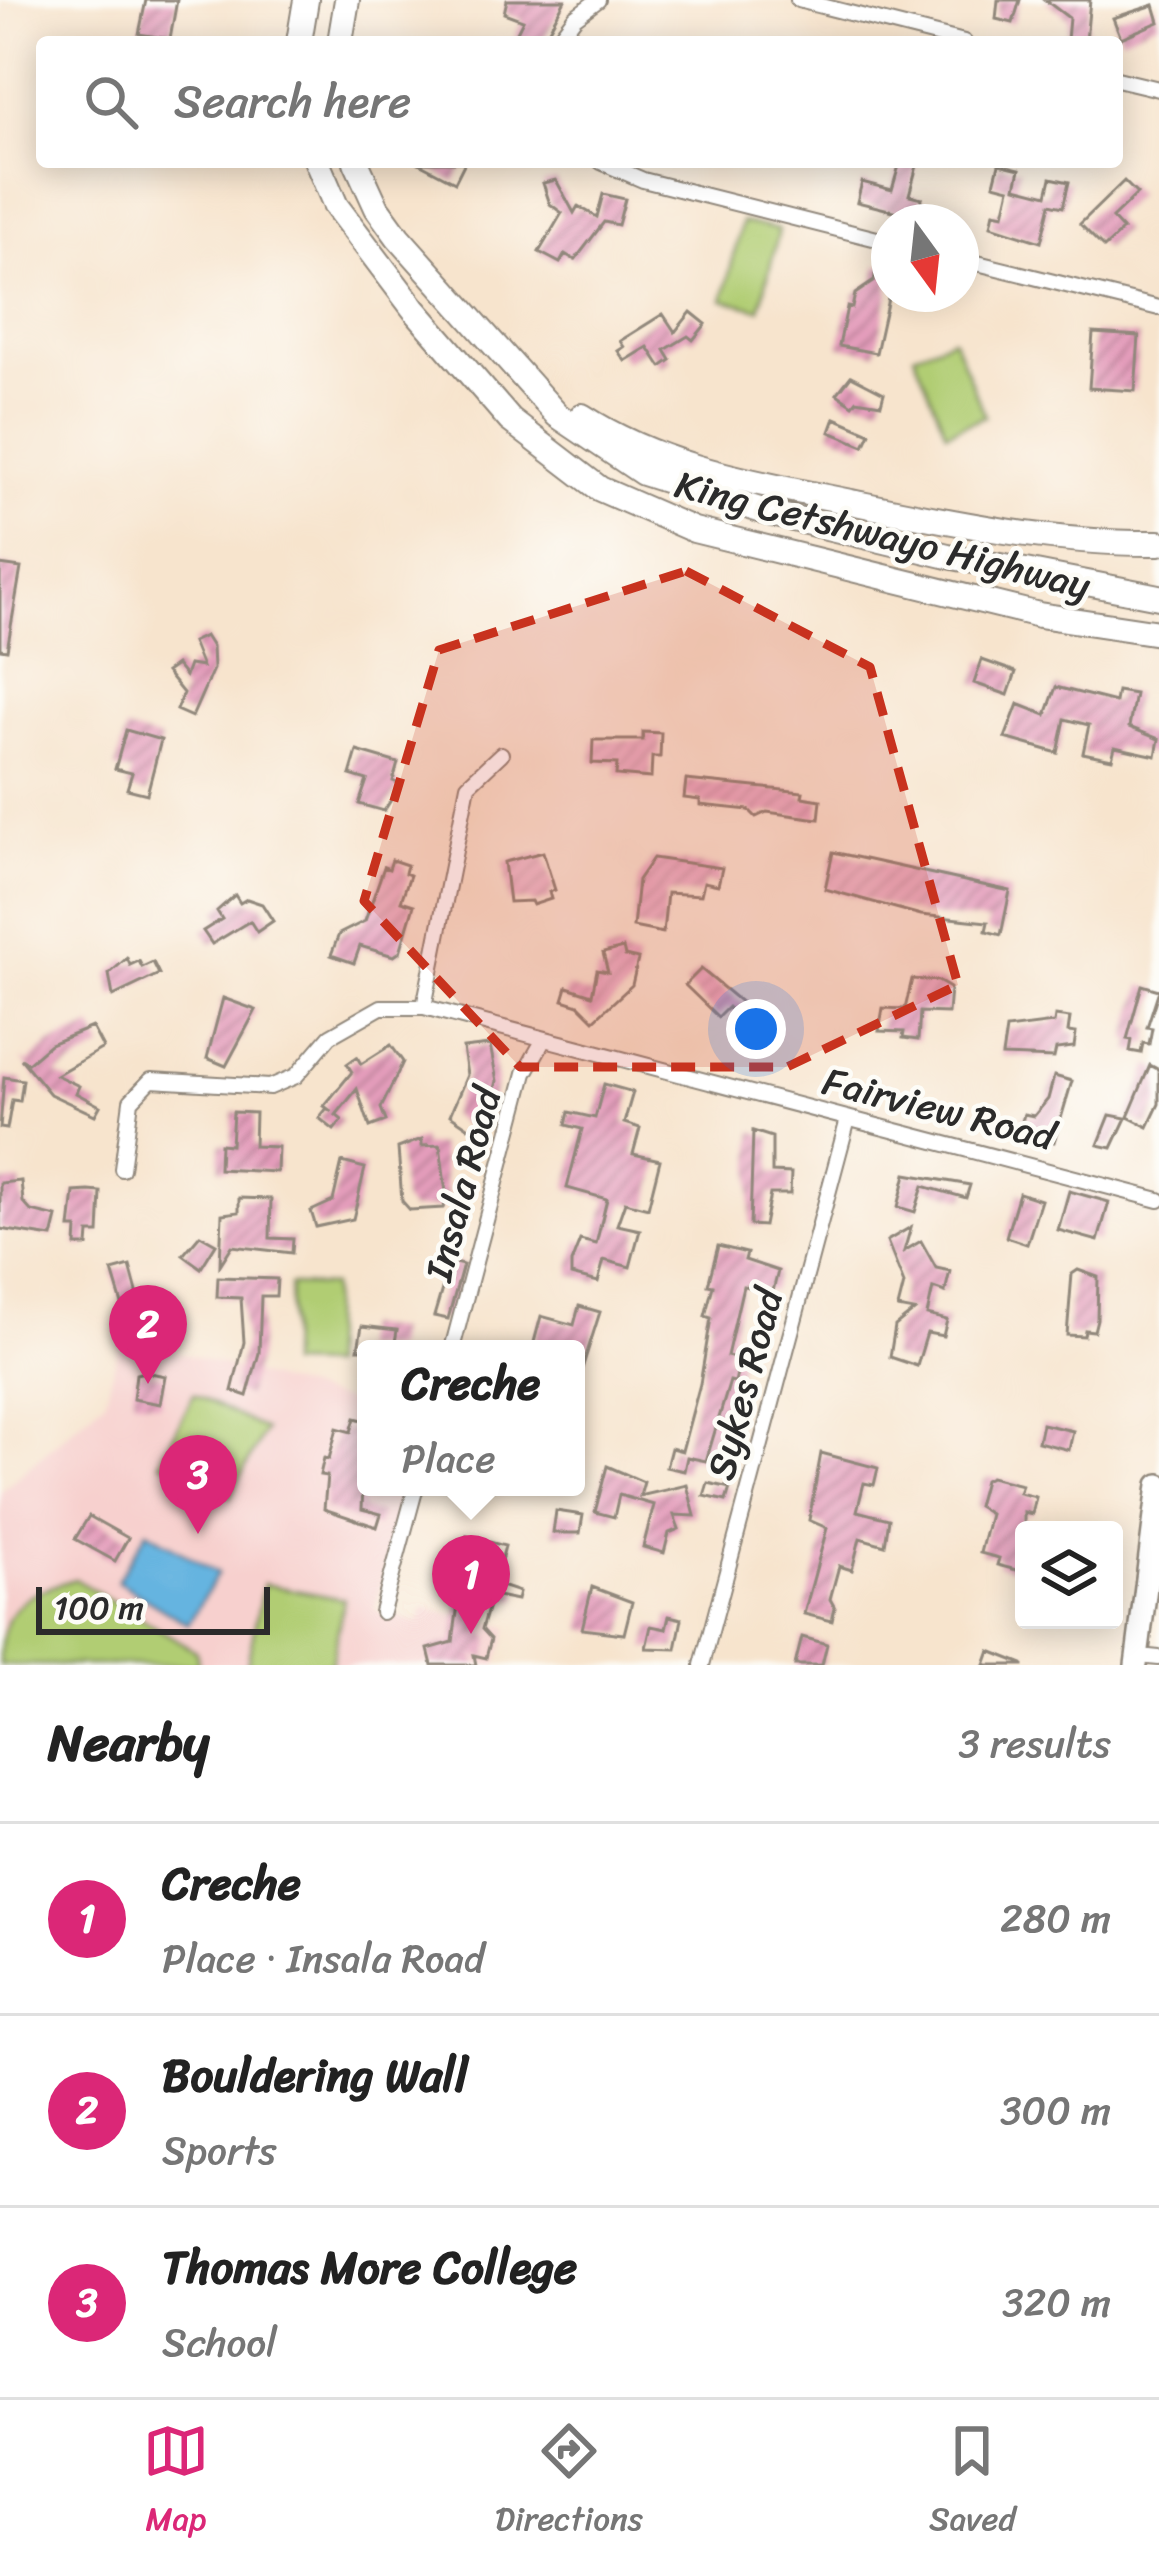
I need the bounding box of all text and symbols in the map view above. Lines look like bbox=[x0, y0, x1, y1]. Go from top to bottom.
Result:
search box bbox=[36, 36, 1123, 168]
text: Search here bbox=[174, 62, 411, 142]
icon: search bbox=[78, 69, 144, 135]
north arrow bbox=[871, 204, 979, 312]
street label: King Cetshwayo Highway bbox=[668, 450, 1099, 620]
your location bbox=[726, 999, 786, 1059]
street label: Fairview Road bbox=[815, 1046, 1065, 1171]
street label: Insala Road bbox=[403, 1077, 522, 1290]
street label: Sykes Road bbox=[686, 1279, 804, 1487]
pin: 2 bbox=[109, 1285, 187, 1384]
popup bbox=[357, 1340, 585, 1496]
text: Creche bbox=[402, 1344, 540, 1424]
text: Place bbox=[402, 1424, 495, 1493]
pin: 3 bbox=[159, 1435, 237, 1534]
map controls bbox=[1015, 1521, 1123, 1629]
button: layers bbox=[1015, 1521, 1123, 1629]
pin: 1 bbox=[432, 1535, 510, 1634]
text: 100 m bbox=[54, 1579, 144, 1637]
scale bar bbox=[36, 1581, 270, 1634]
text: Nearby bbox=[48, 1698, 209, 1788]
text: 3 results bbox=[958, 1709, 1111, 1778]
text: Creche bbox=[162, 1844, 301, 1924]
text: 1 bbox=[79, 1884, 95, 1953]
text: 280 m bbox=[1000, 1884, 1111, 1953]
text: Place · Insala Road bbox=[162, 1924, 485, 1993]
text: Bouldering Wall bbox=[162, 2036, 468, 2116]
text: 2 bbox=[76, 2076, 98, 2145]
text: 300 m bbox=[1000, 2076, 1111, 2145]
text: Sports bbox=[162, 2116, 277, 2185]
text: Thomas More College bbox=[162, 2228, 577, 2308]
text: 3 bbox=[76, 2268, 98, 2337]
text: 320 m bbox=[1002, 2268, 1111, 2337]
text: School bbox=[162, 2308, 277, 2377]
tab: Map bbox=[143, 2418, 209, 2548]
tab: Directions bbox=[495, 2418, 643, 2548]
tab: Saved bbox=[929, 2418, 1016, 2548]

